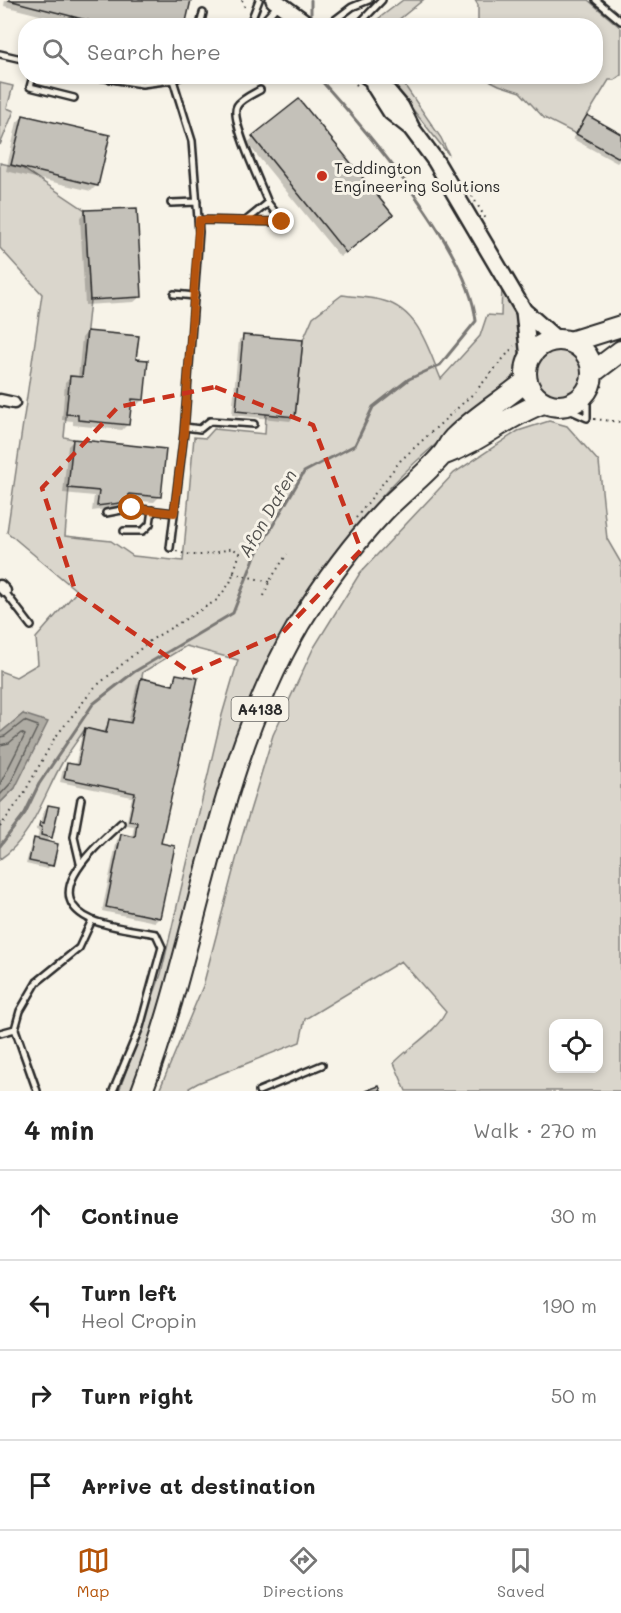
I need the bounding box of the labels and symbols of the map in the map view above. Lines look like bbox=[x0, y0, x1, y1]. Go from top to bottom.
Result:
place label: Teddington Engineering Solutions bbox=[334, 157, 500, 196]
marker: Teddington Engineering Solutions bbox=[315, 169, 329, 183]
route end bbox=[268, 208, 294, 234]
water label: Afon Dafen bbox=[232, 465, 302, 561]
route start bbox=[118, 494, 144, 520]
road number: A4138 bbox=[232, 697, 288, 721]

